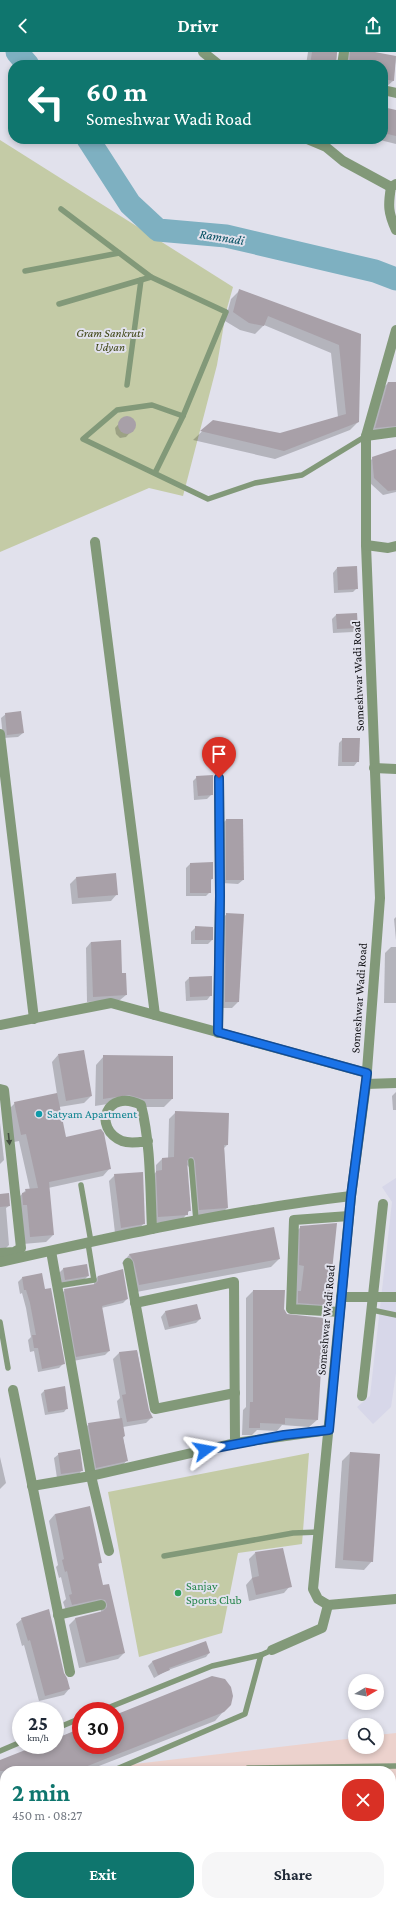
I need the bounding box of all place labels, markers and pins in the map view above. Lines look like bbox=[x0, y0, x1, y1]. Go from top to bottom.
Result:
pin bbox=[202, 737, 236, 778]
place label: Satyam Apartment bbox=[47, 1107, 138, 1121]
marker: Satyam Apartment bbox=[34, 1109, 44, 1119]
place label: Sanjay Sports Club bbox=[186, 1579, 242, 1607]
marker: Sanjay Sports Club bbox=[173, 1588, 183, 1598]

